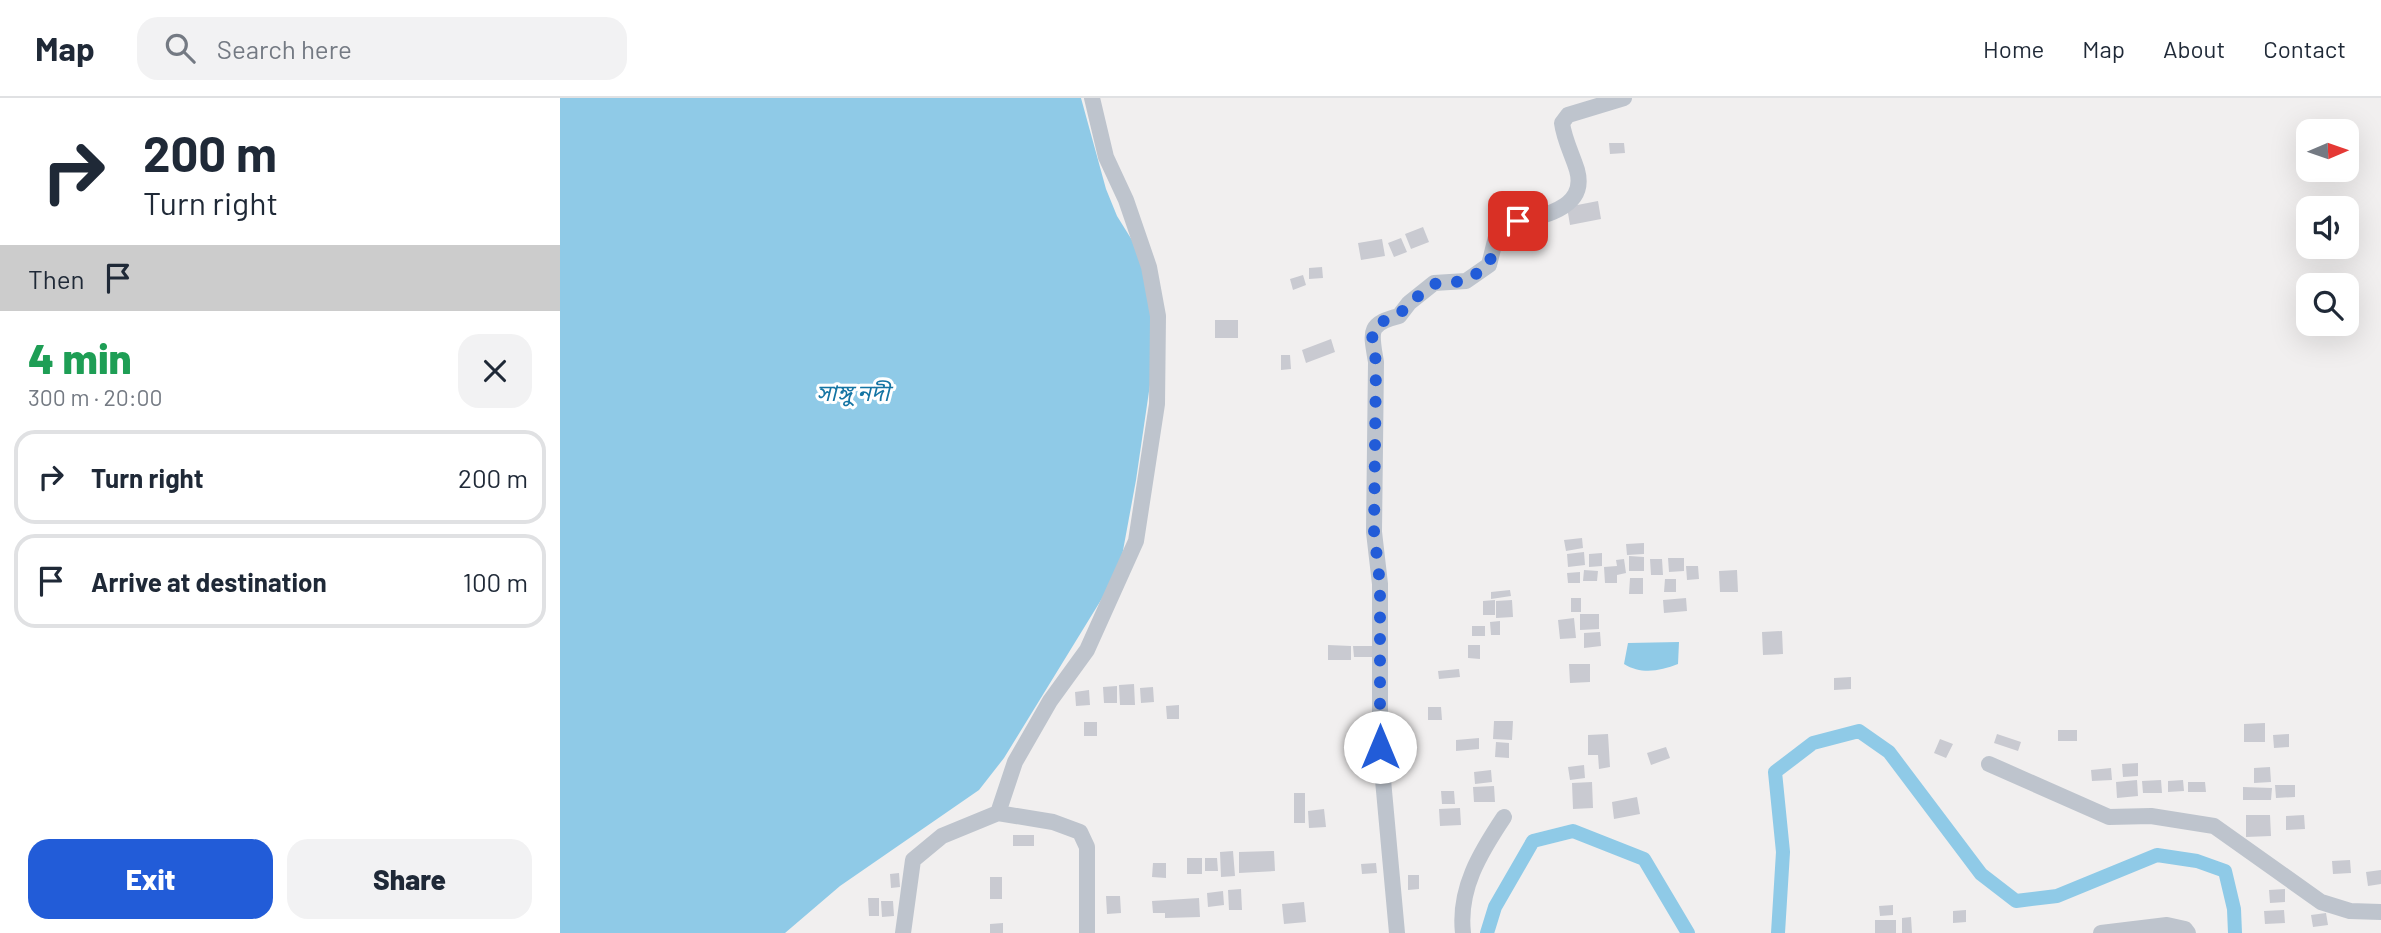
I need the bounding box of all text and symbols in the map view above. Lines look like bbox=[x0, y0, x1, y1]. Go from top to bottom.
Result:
search box bbox=[137, 17, 627, 80]
text: Map bbox=[35, 28, 95, 68]
icon: search bbox=[161, 29, 199, 67]
text: Search here bbox=[217, 33, 352, 64]
text: Home bbox=[1983, 34, 2044, 63]
text: Map bbox=[2082, 34, 2125, 63]
text: About bbox=[2163, 34, 2225, 63]
text: Contact bbox=[2263, 34, 2346, 63]
north arrow bbox=[2296, 119, 2359, 182]
map controls bbox=[2296, 119, 2359, 336]
text: 200 m bbox=[143, 123, 277, 182]
icon: right bbox=[28, 126, 119, 217]
text: Turn right bbox=[143, 183, 278, 221]
pin bbox=[1488, 191, 1548, 251]
button: sound bbox=[2296, 196, 2359, 259]
icon: arrive bbox=[1499, 202, 1537, 240]
icon: arrive bbox=[99, 259, 137, 297]
text: Then bbox=[28, 263, 85, 294]
button: search bbox=[2296, 273, 2359, 336]
text: 4 min bbox=[28, 332, 132, 382]
button: close bbox=[458, 334, 532, 408]
water label: সাঙ্গু নদী bbox=[816, 378, 894, 407]
text: 300 m · 20:00 bbox=[28, 383, 163, 411]
icon: right bbox=[32, 458, 70, 496]
text: Turn right bbox=[91, 462, 204, 493]
text: 200 m bbox=[458, 462, 528, 493]
icon: arrive bbox=[32, 562, 70, 600]
text: Arrive at destination bbox=[91, 566, 327, 597]
text: 100 m bbox=[463, 566, 528, 597]
position arrow bbox=[1343, 710, 1417, 784]
button: Exit bbox=[28, 839, 273, 919]
button: Share bbox=[287, 839, 532, 919]

